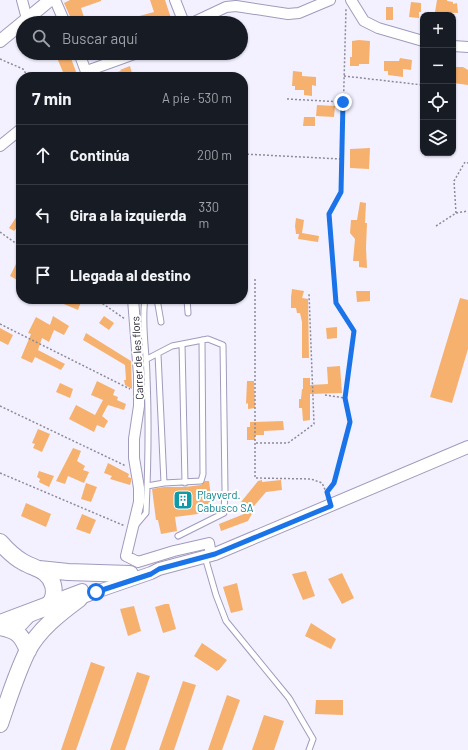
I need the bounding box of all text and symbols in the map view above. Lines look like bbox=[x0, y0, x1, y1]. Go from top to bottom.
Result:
map controls bbox=[420, 12, 456, 156]
button: + bbox=[420, 12, 456, 48]
search box bbox=[16, 16, 248, 60]
icon: search bbox=[30, 27, 52, 49]
text: Buscar aquí bbox=[62, 29, 138, 47]
button: − bbox=[420, 48, 456, 84]
button: locate bbox=[420, 84, 456, 120]
text: 7 min bbox=[32, 88, 72, 108]
text: A pie · 530 m bbox=[162, 90, 232, 106]
route end bbox=[334, 93, 352, 111]
button: layers bbox=[420, 120, 456, 156]
icon: ahead bbox=[32, 144, 54, 166]
text: Continúa bbox=[70, 146, 130, 164]
text: 200 m bbox=[197, 147, 232, 163]
text: 330 m bbox=[198, 199, 219, 231]
icon: left bbox=[32, 204, 54, 226]
text: Gira a la izquierda bbox=[70, 206, 186, 224]
icon: arrive bbox=[32, 264, 54, 286]
text: Llegada al destino bbox=[70, 266, 191, 284]
street label: Carrer de les flors bbox=[128, 316, 146, 400]
place label: Playverd. Cabusco SA bbox=[197, 488, 254, 514]
building icon: Playverd. Cabusco SA bbox=[172, 489, 194, 511]
route start bbox=[87, 583, 105, 601]

